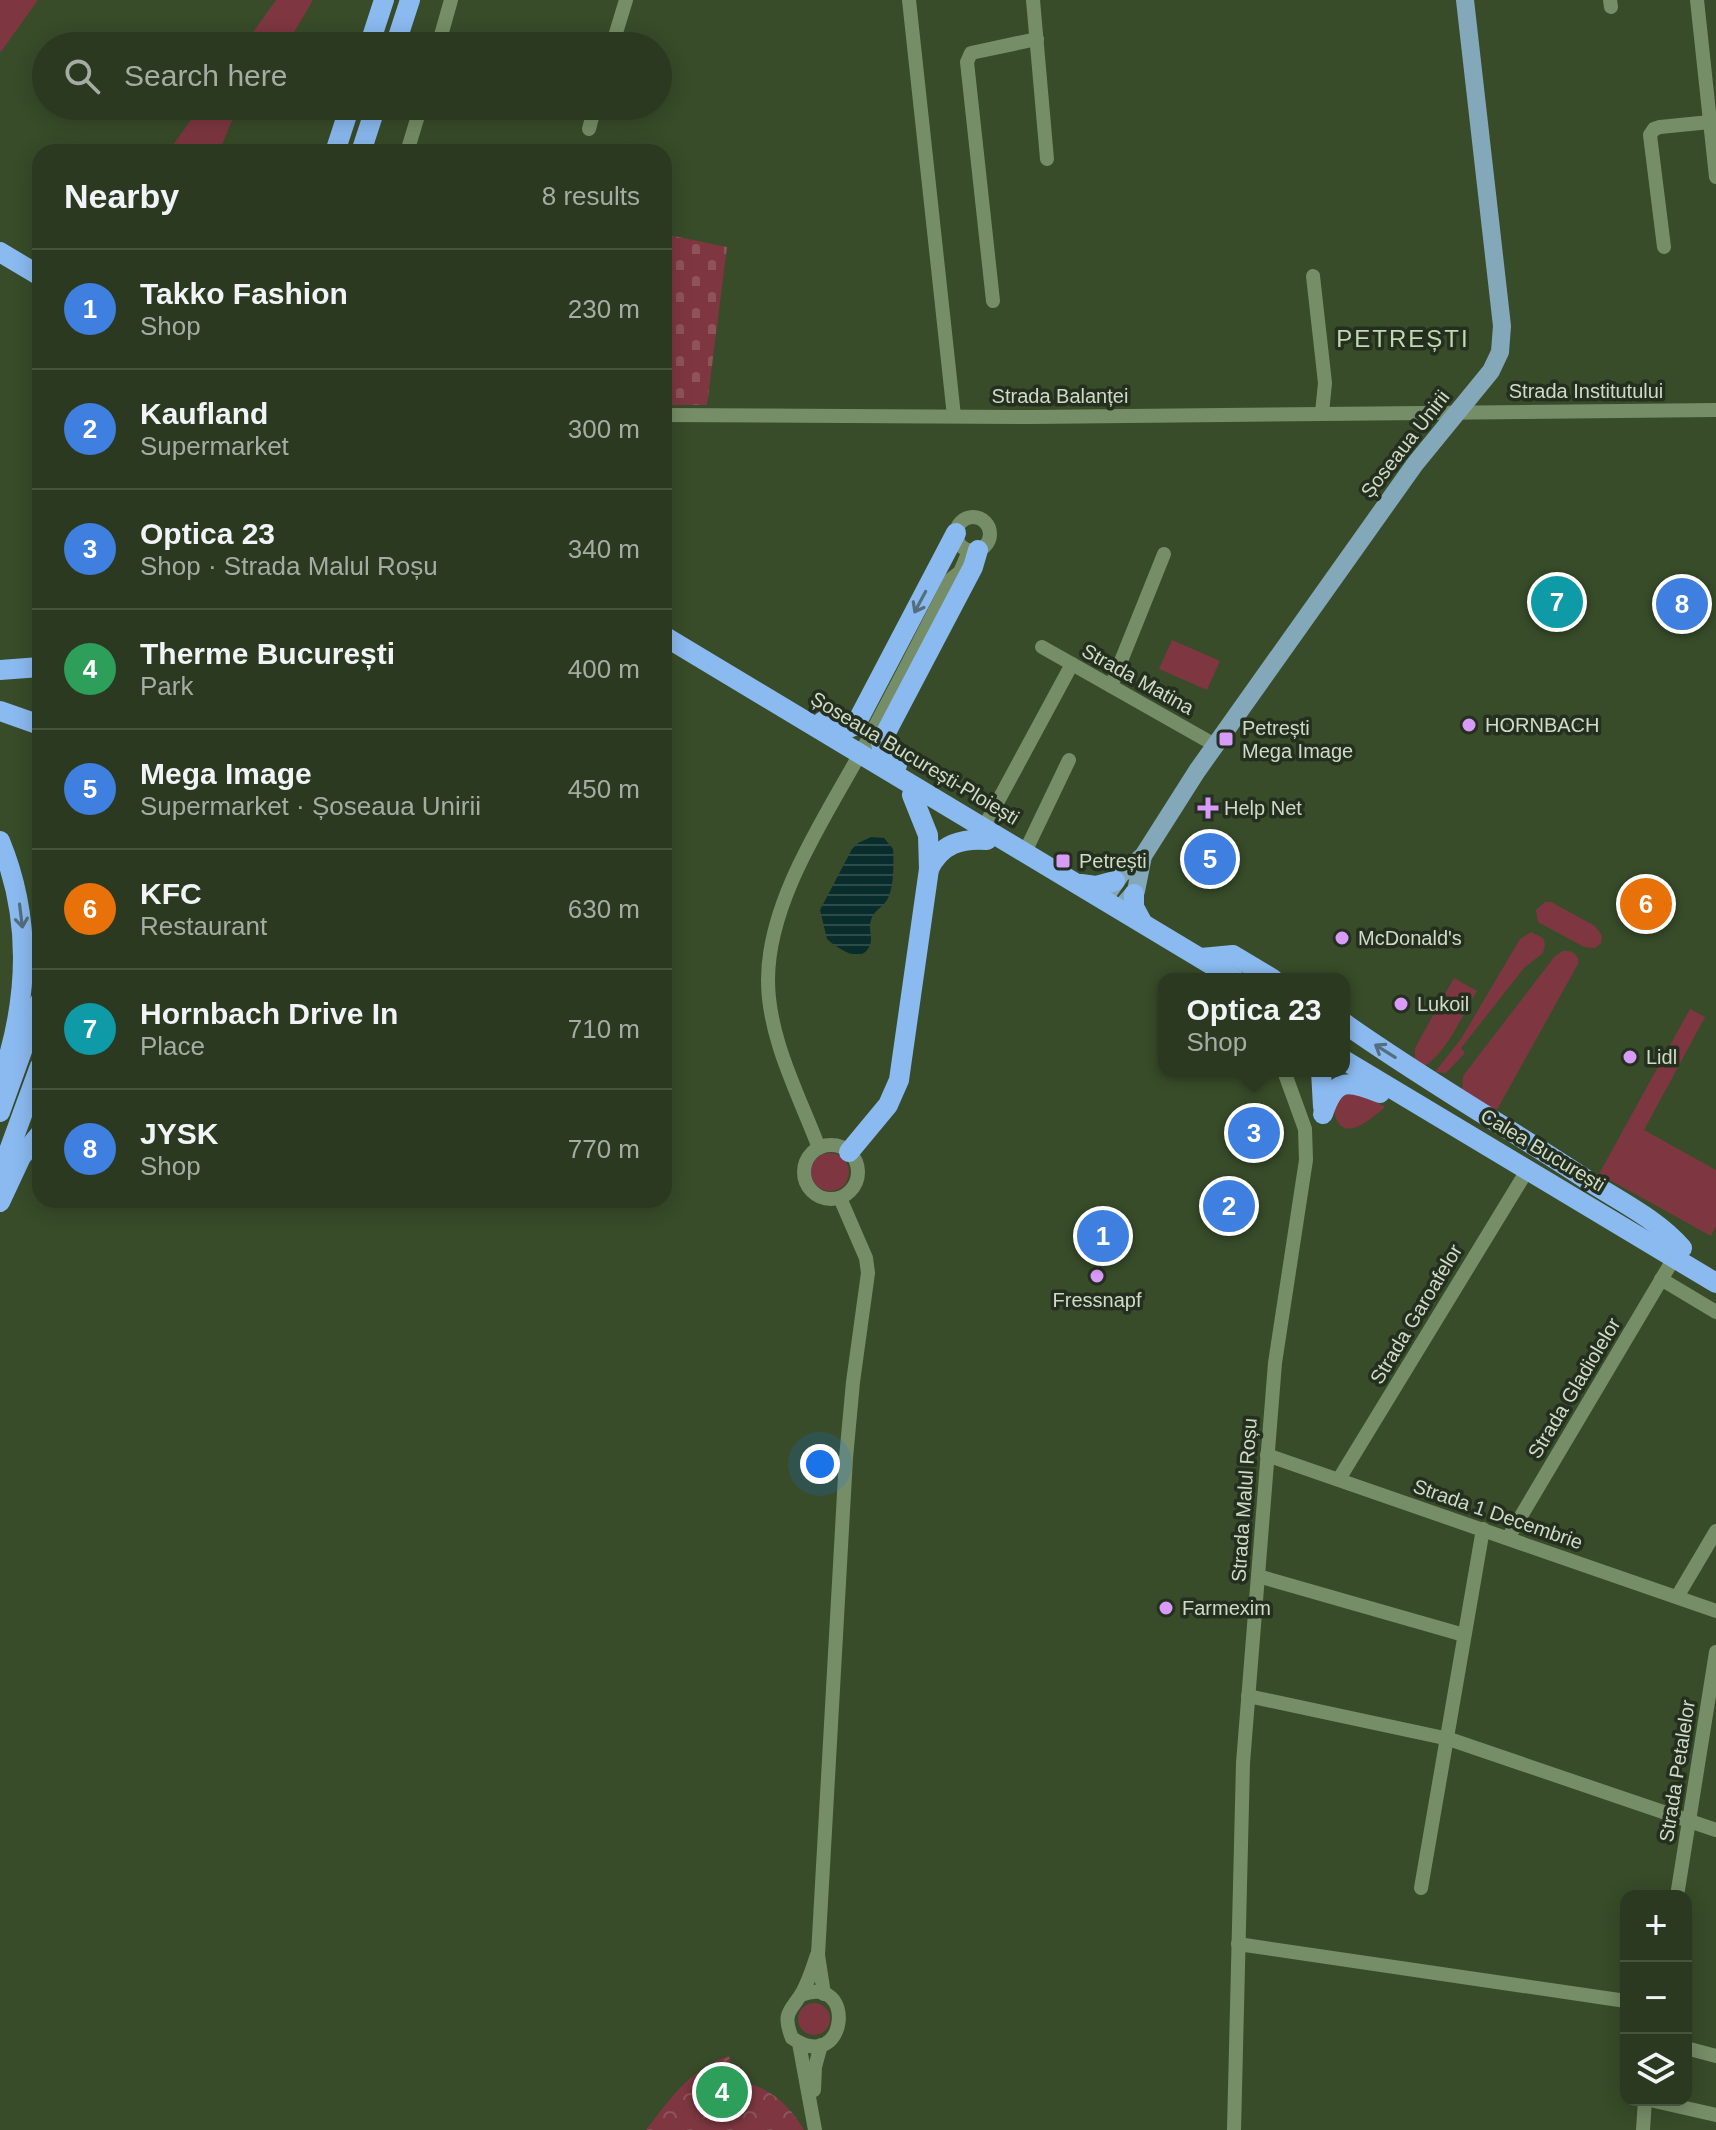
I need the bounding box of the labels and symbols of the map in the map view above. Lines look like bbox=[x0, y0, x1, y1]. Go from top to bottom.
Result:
district label: PETREȘTI bbox=[1336, 325, 1470, 352]
street label: Strada Institutului bbox=[1509, 380, 1663, 402]
street label: Strada Balanței bbox=[992, 385, 1128, 407]
street label: Șoseaua Unirii bbox=[1356, 386, 1454, 502]
pin: 7 bbox=[1531, 572, 1583, 632]
pin: 8 bbox=[1656, 574, 1708, 634]
one-way arrow bbox=[911, 590, 927, 614]
street label: Strada Matina bbox=[1078, 639, 1199, 719]
street label: Șoseaua București-Ploiești bbox=[807, 687, 1023, 829]
place label: HORNBACH bbox=[1485, 714, 1599, 736]
marker: HORNBACH bbox=[1460, 716, 1478, 734]
place label: Petrești Mega Image bbox=[1242, 717, 1353, 762]
marker: Petrești Mega Image bbox=[1217, 730, 1235, 748]
place label: Help Net bbox=[1224, 797, 1302, 819]
marker: Help Net bbox=[1199, 799, 1217, 817]
pin: 5 bbox=[1184, 829, 1236, 889]
place label: Petrești bbox=[1079, 850, 1147, 872]
marker: Petrești bbox=[1054, 852, 1072, 870]
pin: 6 bbox=[1620, 874, 1672, 934]
one-way arrow bbox=[13, 902, 28, 929]
place label: McDonald's bbox=[1358, 927, 1462, 949]
marker: McDonald's bbox=[1333, 929, 1351, 947]
place label: Lukoil bbox=[1417, 993, 1469, 1015]
marker: Lukoil bbox=[1392, 995, 1410, 1013]
one-way arrow bbox=[1375, 1042, 1397, 1059]
place label: Lidl bbox=[1646, 1046, 1677, 1068]
marker: Lidl bbox=[1621, 1048, 1639, 1066]
pin: 3 bbox=[1228, 1103, 1280, 1163]
street label: Calea București bbox=[1477, 1104, 1609, 1196]
pin: 2 bbox=[1203, 1176, 1255, 1236]
pin: 1 bbox=[1077, 1206, 1129, 1266]
street label: Strada Garoafelor bbox=[1366, 1240, 1467, 1388]
marker: Fressnapf bbox=[1088, 1267, 1106, 1285]
place label: Fressnapf bbox=[1053, 1289, 1142, 1311]
street label: Strada Gladiolelor bbox=[1523, 1313, 1625, 1462]
street label: Strada Malul Roșu bbox=[1227, 1417, 1261, 1583]
your location bbox=[800, 1444, 840, 1484]
street label: Strada 1 Decembrie bbox=[1410, 1475, 1586, 1553]
place label: Farmexim bbox=[1182, 1597, 1271, 1619]
marker: Farmexim bbox=[1157, 1599, 1175, 1617]
street label: Strada Petalelor bbox=[1655, 1698, 1699, 1844]
pin: 4 bbox=[696, 2062, 748, 2122]

